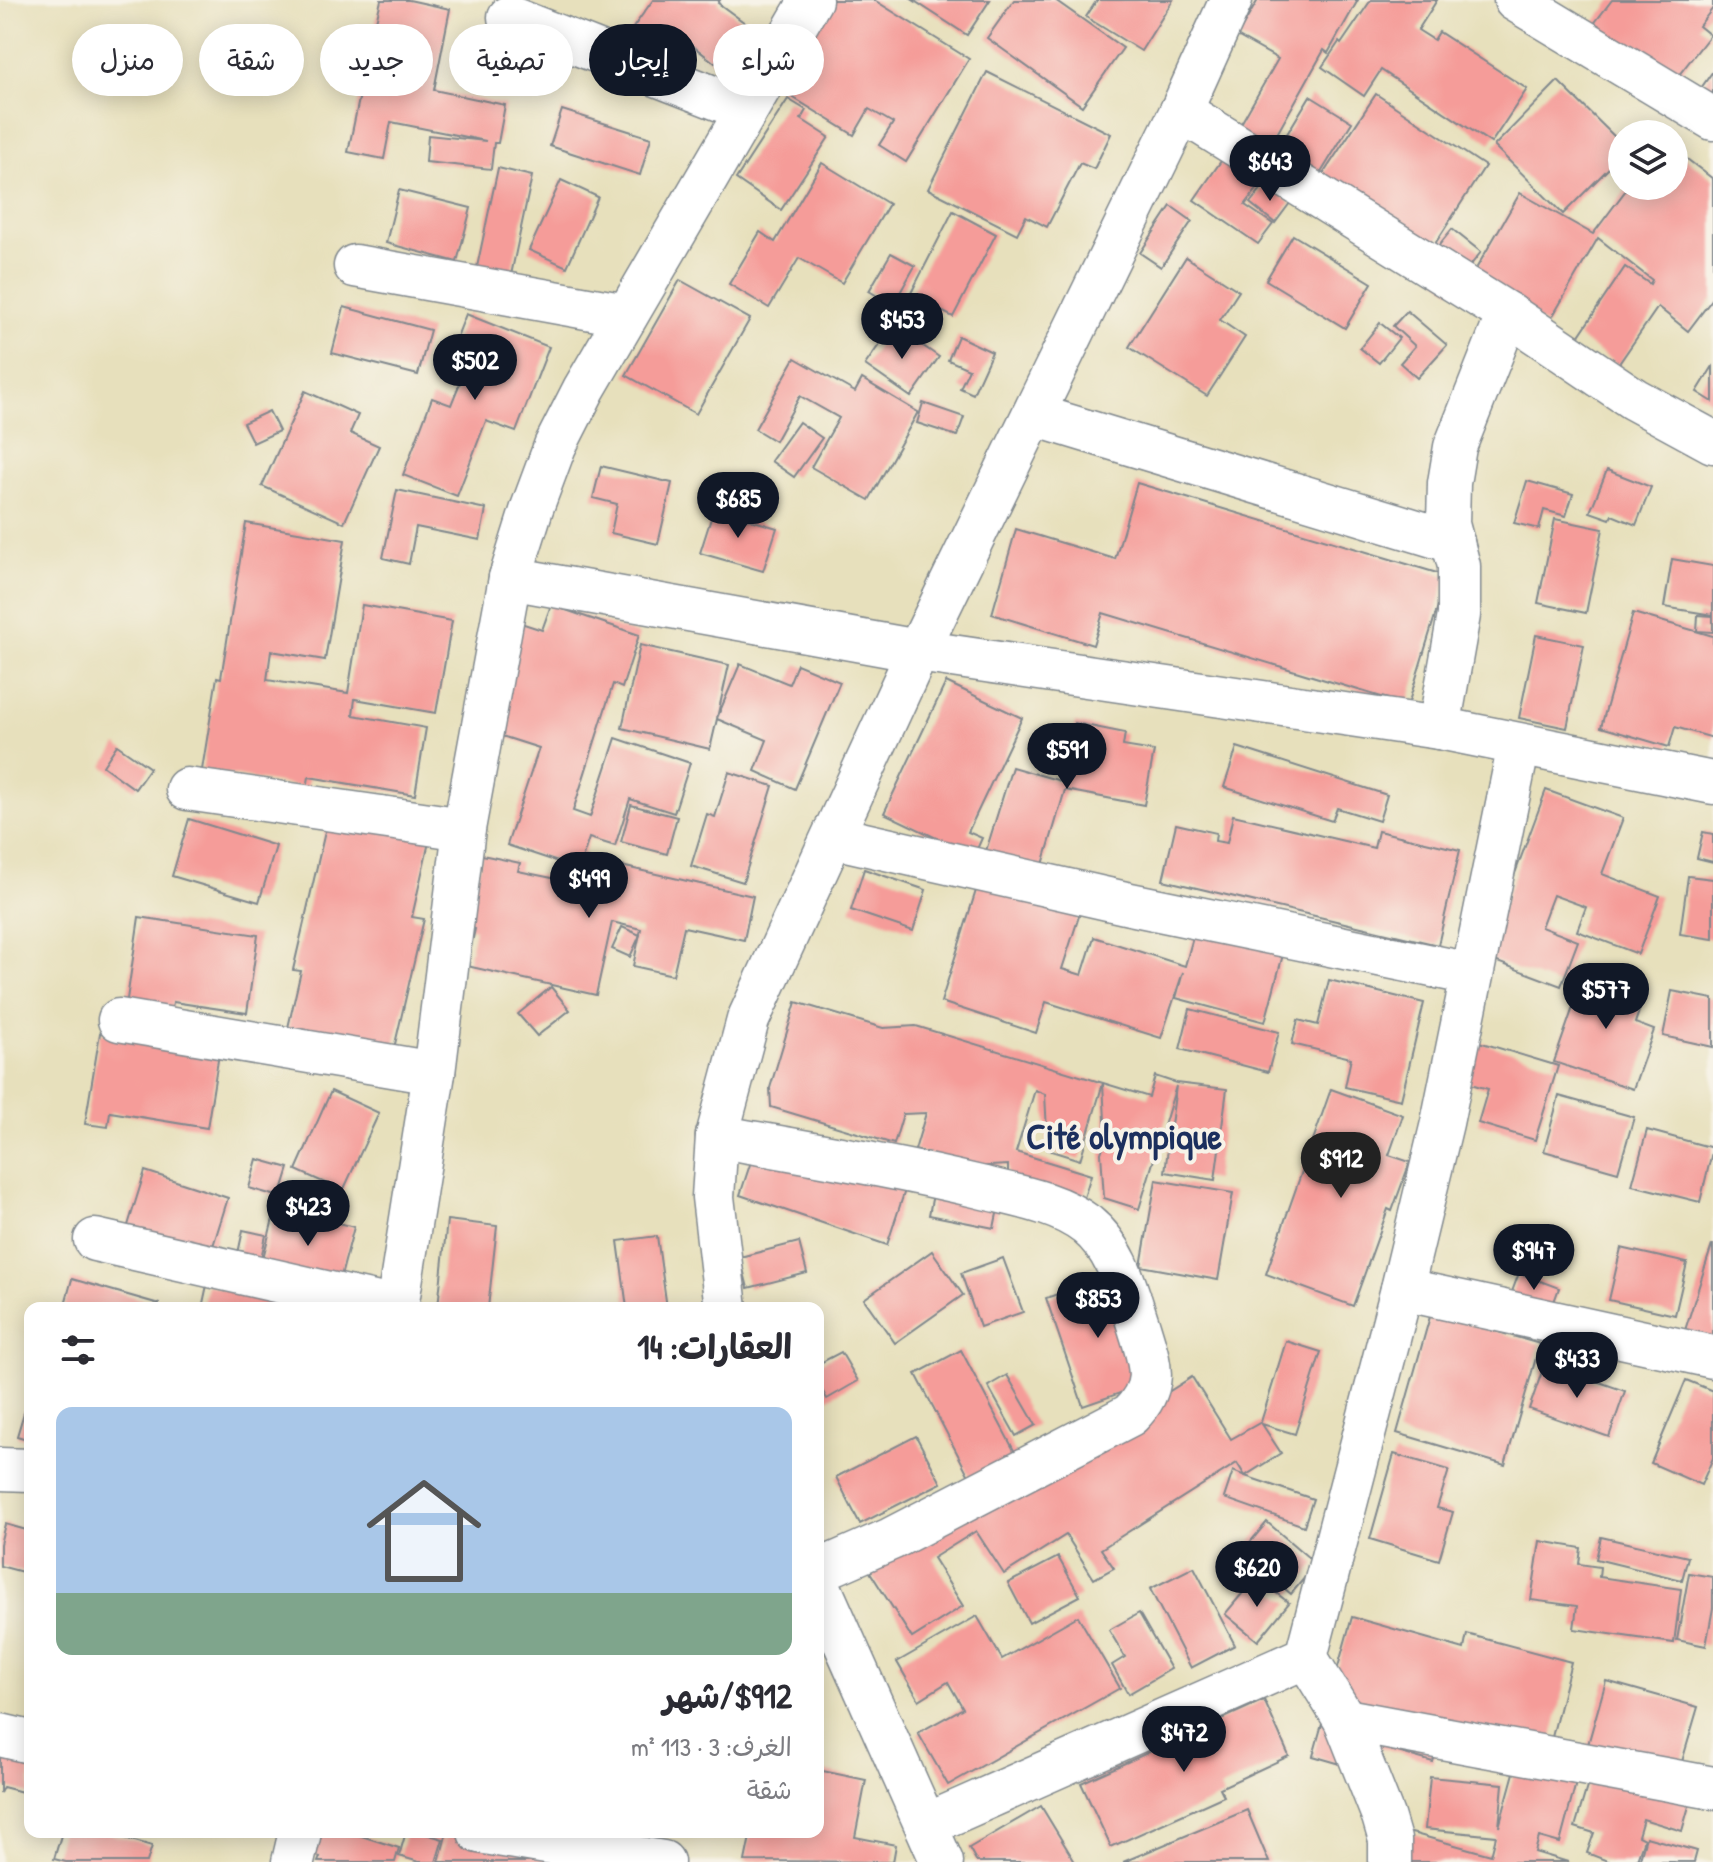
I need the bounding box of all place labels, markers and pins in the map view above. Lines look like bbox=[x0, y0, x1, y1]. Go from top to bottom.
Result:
pin: $643 bbox=[1223, 135, 1317, 203]
pin: $453 bbox=[855, 293, 949, 361]
pin: $502 bbox=[428, 334, 522, 402]
pin: $685 bbox=[691, 472, 785, 540]
pin: $591 bbox=[1020, 723, 1114, 791]
pin: $499 bbox=[542, 852, 636, 920]
pin: $577 bbox=[1559, 963, 1653, 1031]
pin: $912 bbox=[1294, 1132, 1388, 1200]
pin: $423 bbox=[261, 1180, 355, 1248]
pin: $947 bbox=[1487, 1224, 1581, 1292]
pin: $853 bbox=[1051, 1272, 1145, 1340]
pin: $433 bbox=[1530, 1332, 1624, 1400]
pin: $620 bbox=[1210, 1541, 1304, 1609]
pin: $472 bbox=[1137, 1706, 1231, 1774]

